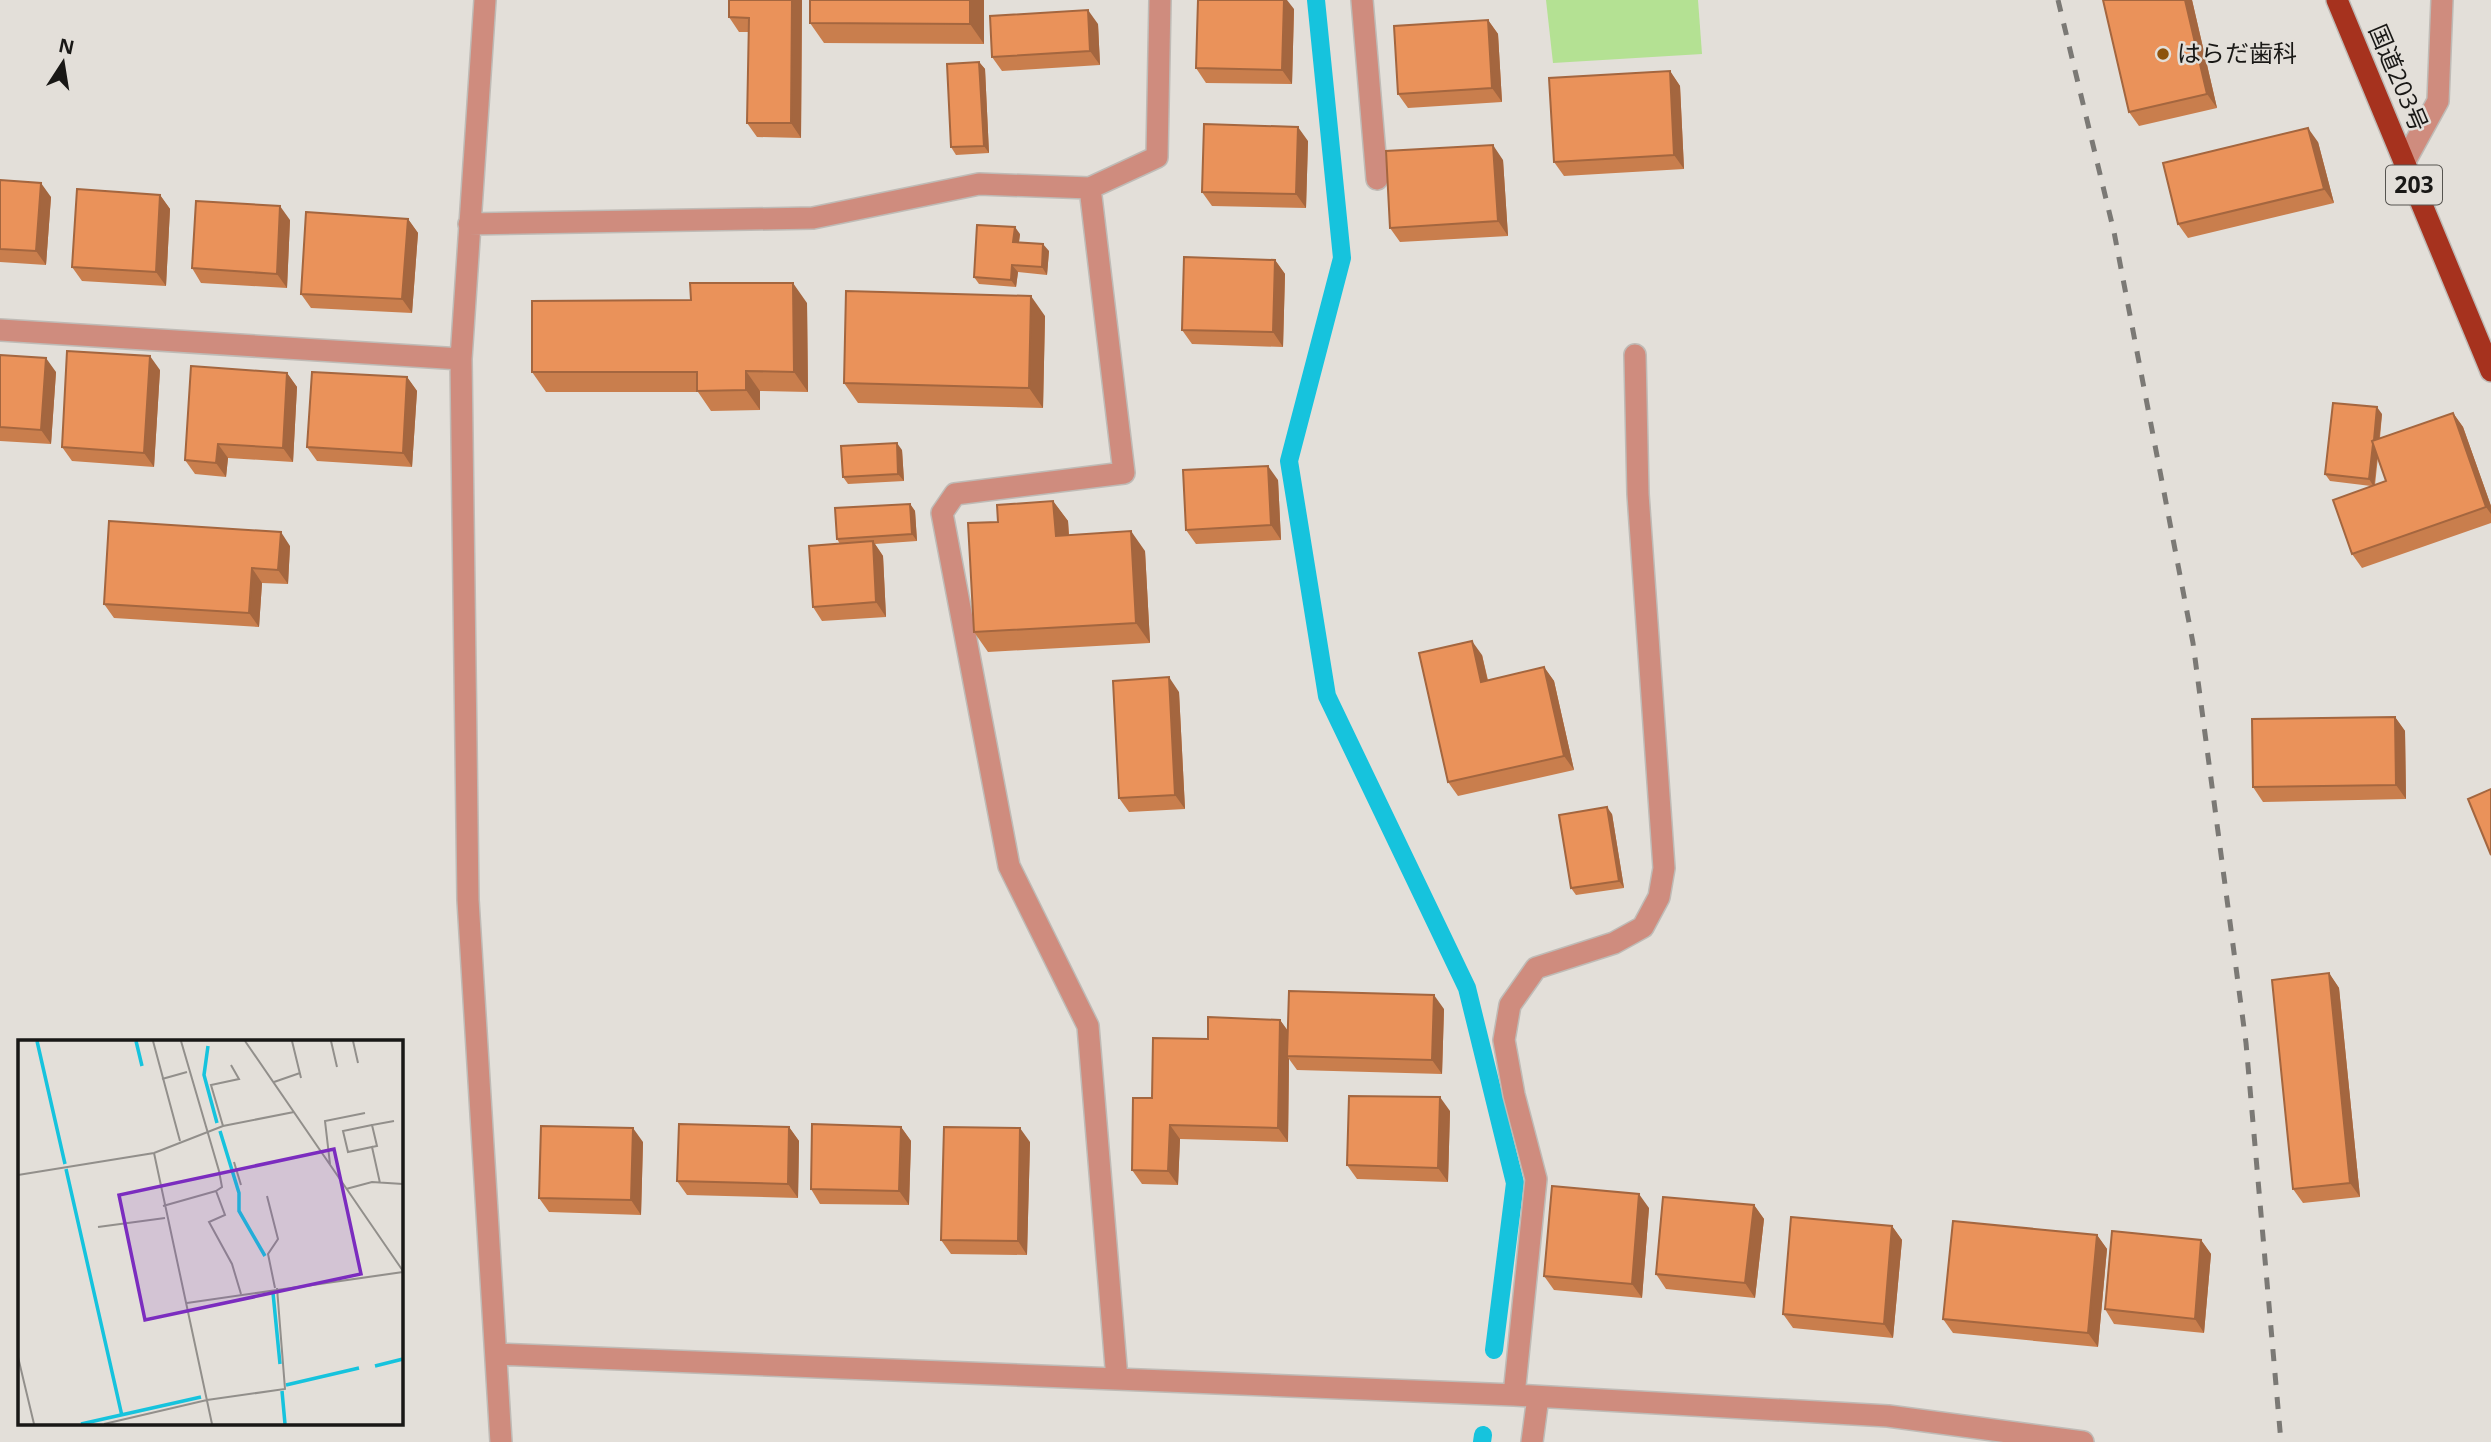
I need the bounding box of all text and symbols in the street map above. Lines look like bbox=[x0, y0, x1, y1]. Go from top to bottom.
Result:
street label: 国道203号 bbox=[2362, 19, 2437, 136]
north arrow bbox=[28, 28, 98, 98]
text: N bbox=[56, 32, 77, 61]
place label: はらだ歯科 bbox=[2177, 36, 2297, 69]
marker: はらだ歯科 bbox=[2155, 46, 2171, 62]
road number: 203 bbox=[2386, 166, 2442, 204]
inset map bbox=[18, 1040, 402, 1424]

